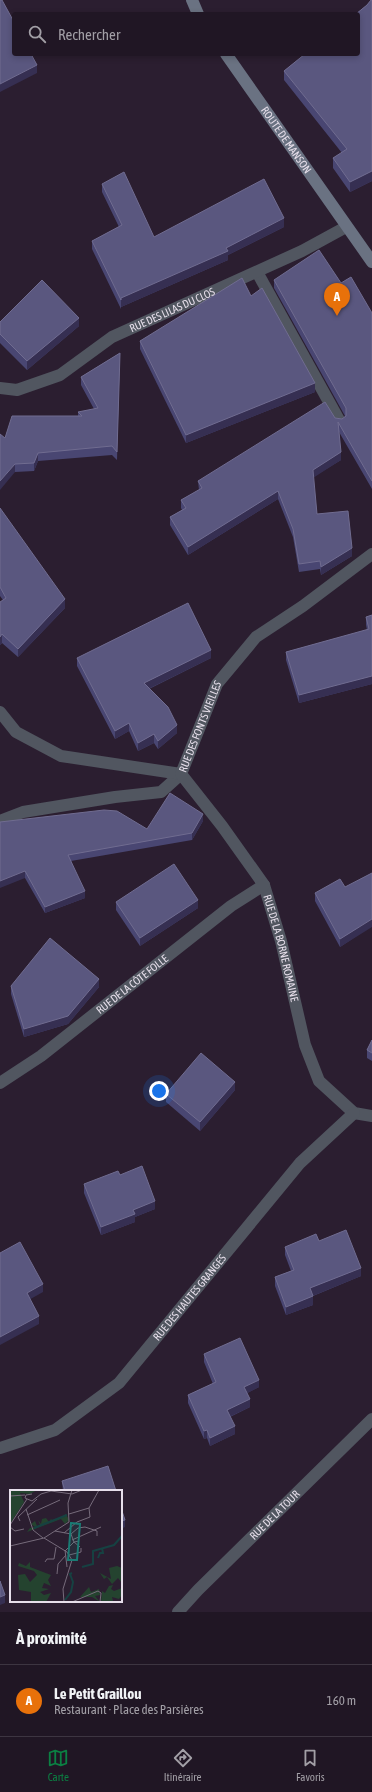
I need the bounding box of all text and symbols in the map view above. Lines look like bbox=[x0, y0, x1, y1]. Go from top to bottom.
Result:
search box bbox=[12, 12, 360, 56]
icon: search bbox=[26, 23, 48, 45]
text: Rechercher bbox=[58, 26, 120, 43]
street label: ROUTE DE MANSON bbox=[259, 104, 314, 176]
pin: A bbox=[324, 283, 350, 316]
street label: RUE DES LILAS DU CLOS bbox=[128, 285, 217, 334]
street label: RUE DES FONTS VIEILLES bbox=[176, 678, 224, 774]
street label: RUE DE LA BORNE ROMAINE bbox=[261, 893, 301, 1003]
street label: RUE DE LA CÔTE FOLLE bbox=[94, 952, 170, 1016]
your location bbox=[149, 1081, 169, 1101]
street label: RUE DES HAUTES GRANGES bbox=[151, 1252, 228, 1343]
street label: RUE DE LA TOUR bbox=[247, 1487, 302, 1542]
inset map bbox=[10, 1490, 122, 1602]
text: À proximité bbox=[16, 1628, 87, 1648]
text: Le Petit Graillou bbox=[54, 1685, 141, 1702]
text: A bbox=[26, 1693, 32, 1708]
text: 160 m bbox=[327, 1693, 356, 1708]
text: Restaurant · Place des Parsières bbox=[54, 1702, 204, 1717]
tab: Carte bbox=[47, 1747, 69, 1783]
tab: Itinéraire bbox=[164, 1747, 202, 1783]
tab: Favoris bbox=[296, 1747, 325, 1783]

